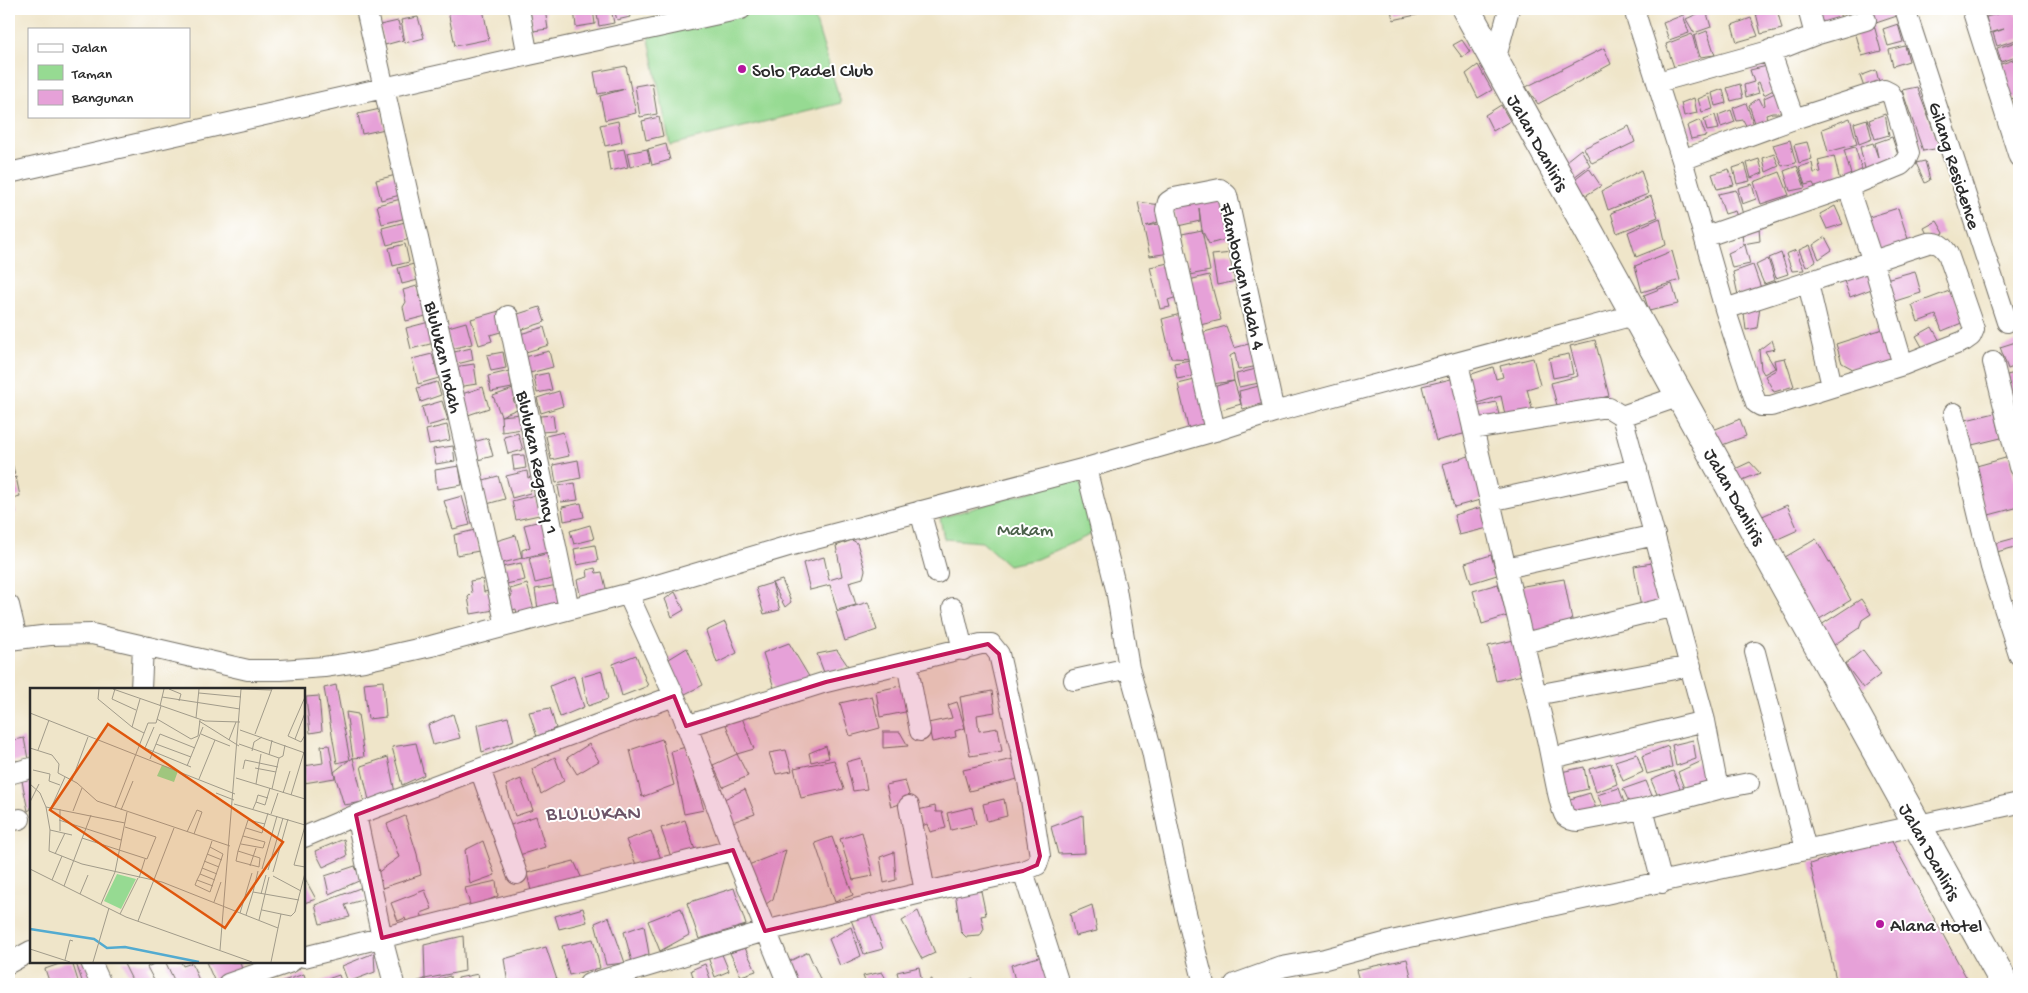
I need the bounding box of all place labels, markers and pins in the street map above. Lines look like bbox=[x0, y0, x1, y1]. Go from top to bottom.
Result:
place label: Solo Padel Club bbox=[752, 61, 873, 84]
marker: Solo Padel Club bbox=[736, 63, 748, 75]
place label: Alana Hotel bbox=[1890, 916, 1982, 939]
marker: Alana Hotel bbox=[1874, 918, 1886, 930]

